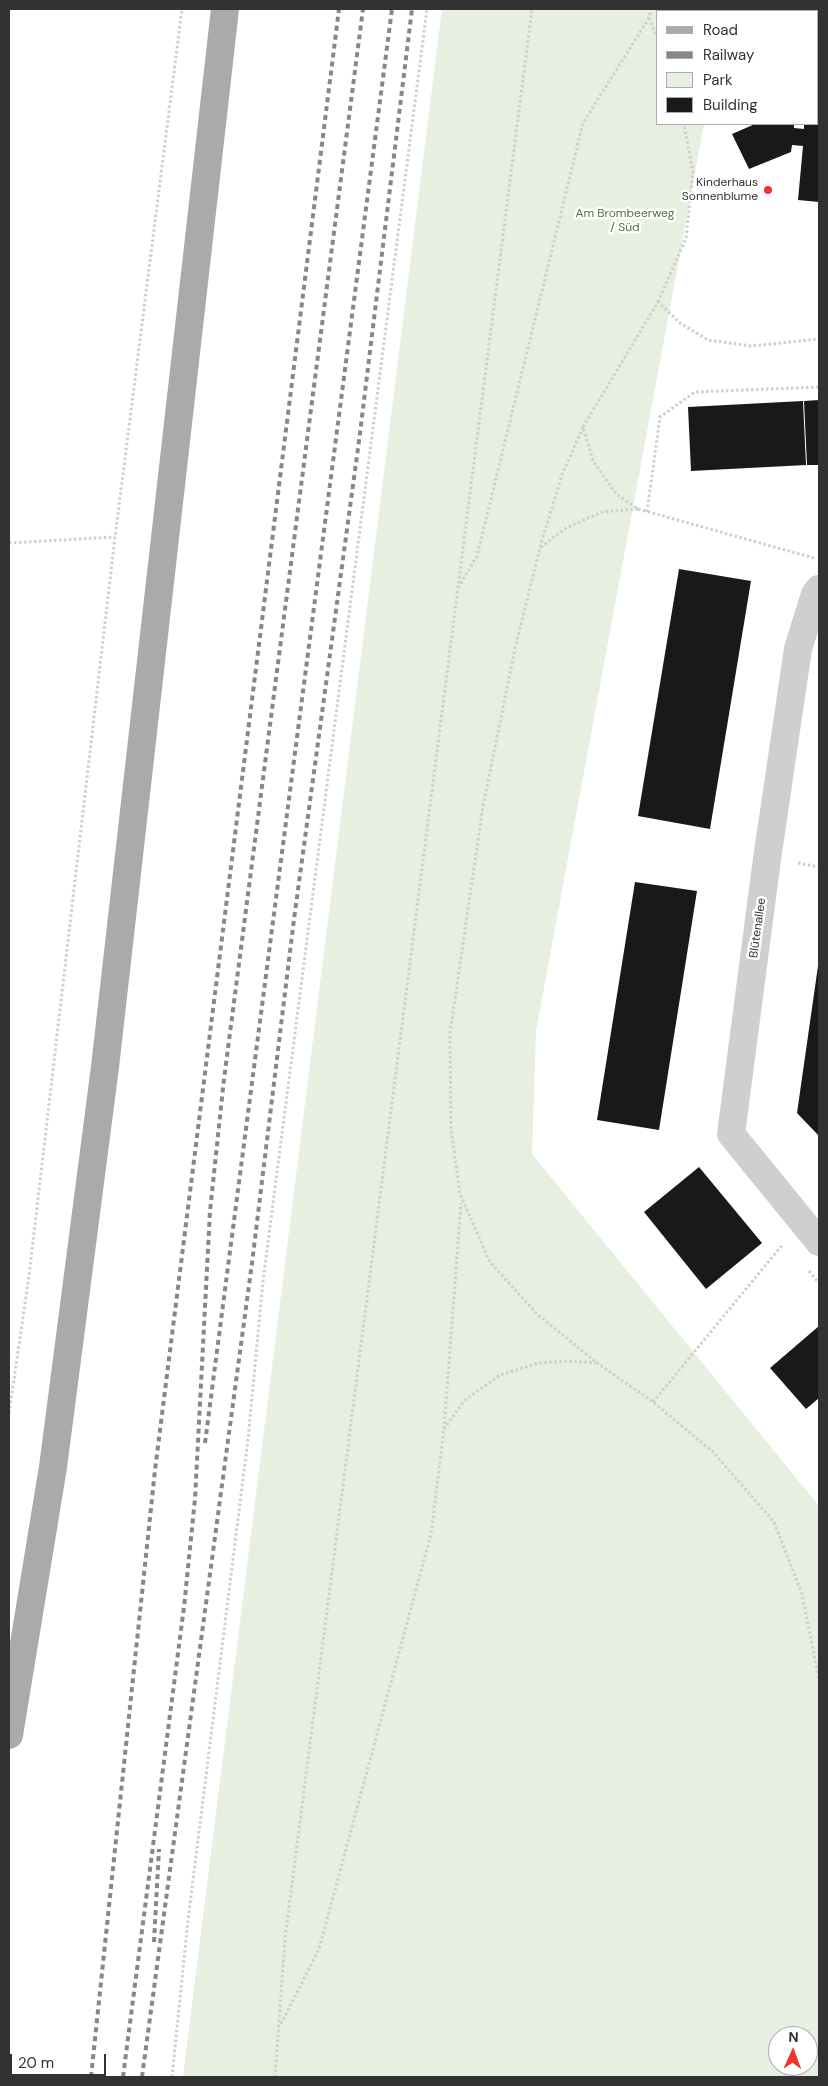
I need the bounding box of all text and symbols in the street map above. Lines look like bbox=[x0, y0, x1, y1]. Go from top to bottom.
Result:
legend bbox=[656, 10, 818, 125]
text: Road bbox=[703, 20, 738, 40]
text: Railway bbox=[703, 45, 754, 65]
text: Park bbox=[703, 70, 733, 90]
text: Building bbox=[703, 95, 758, 115]
place label: Kinderhaus Sonnenblume bbox=[682, 176, 758, 204]
marker: Kinderhaus Sonnenblume bbox=[762, 184, 774, 196]
park label: Am Brombeerweg / Süd bbox=[575, 207, 675, 235]
street label: Blütenallee bbox=[747, 897, 769, 959]
north arrow bbox=[768, 2026, 818, 2076]
text: N bbox=[788, 2028, 799, 2046]
scale bar bbox=[12, 2044, 109, 2076]
text: 20 m bbox=[18, 2053, 54, 2073]

